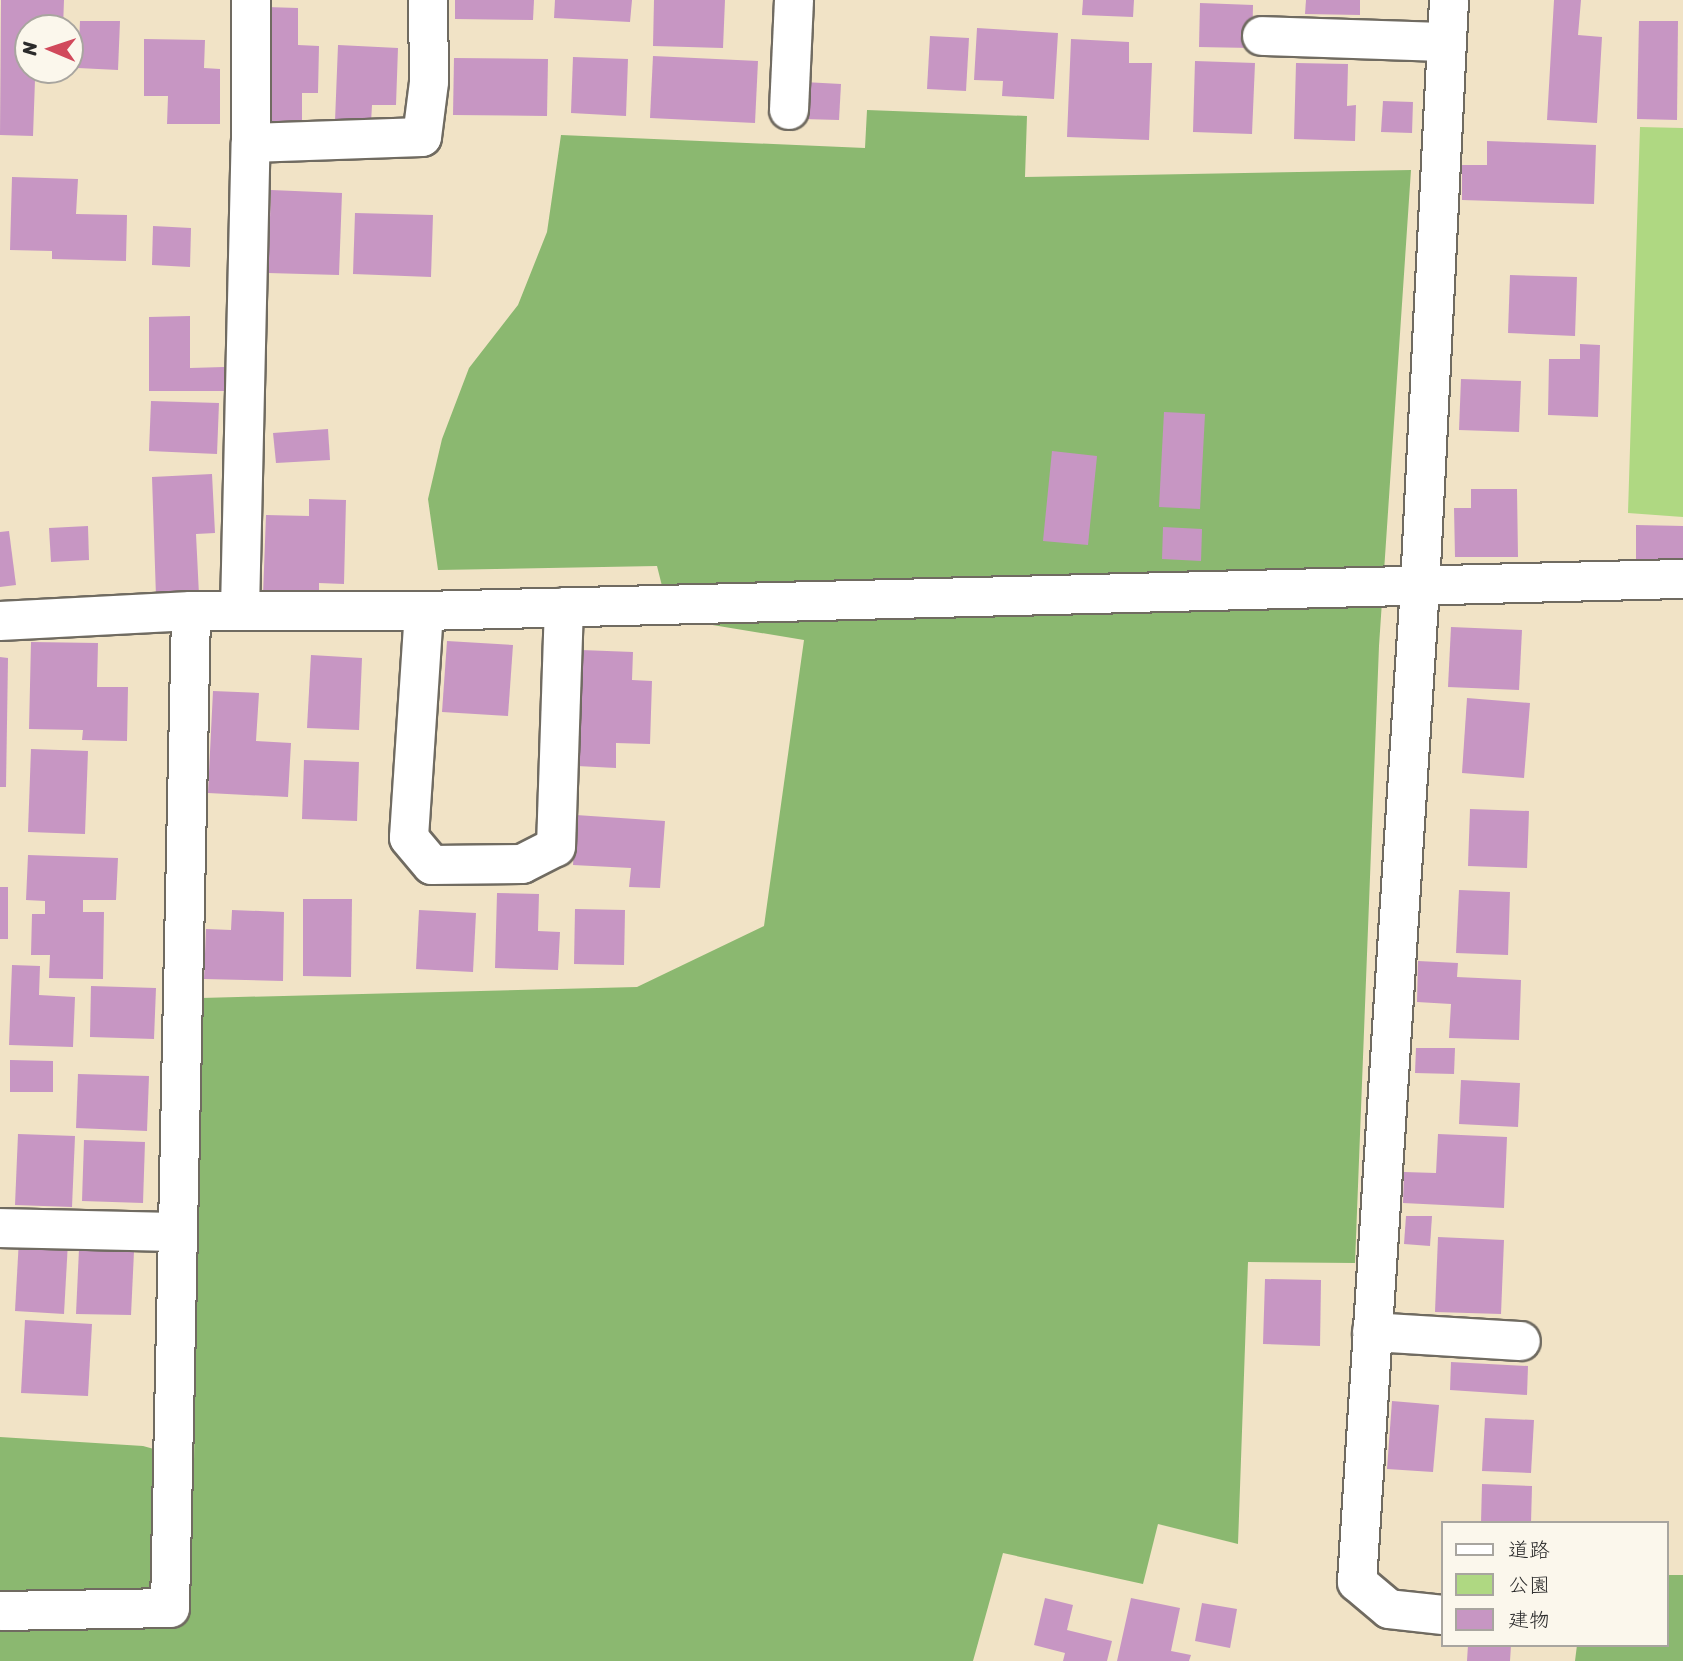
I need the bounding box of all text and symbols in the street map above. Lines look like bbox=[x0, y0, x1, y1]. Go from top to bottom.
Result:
north arrow bbox=[14, 14, 84, 84]
text: N bbox=[13, 41, 46, 55]
legend bbox=[1442, 1521, 1669, 1647]
text: 道路 bbox=[1508, 1531, 1550, 1569]
text: 公園 bbox=[1508, 1566, 1550, 1604]
text: 建物 bbox=[1508, 1601, 1550, 1639]

